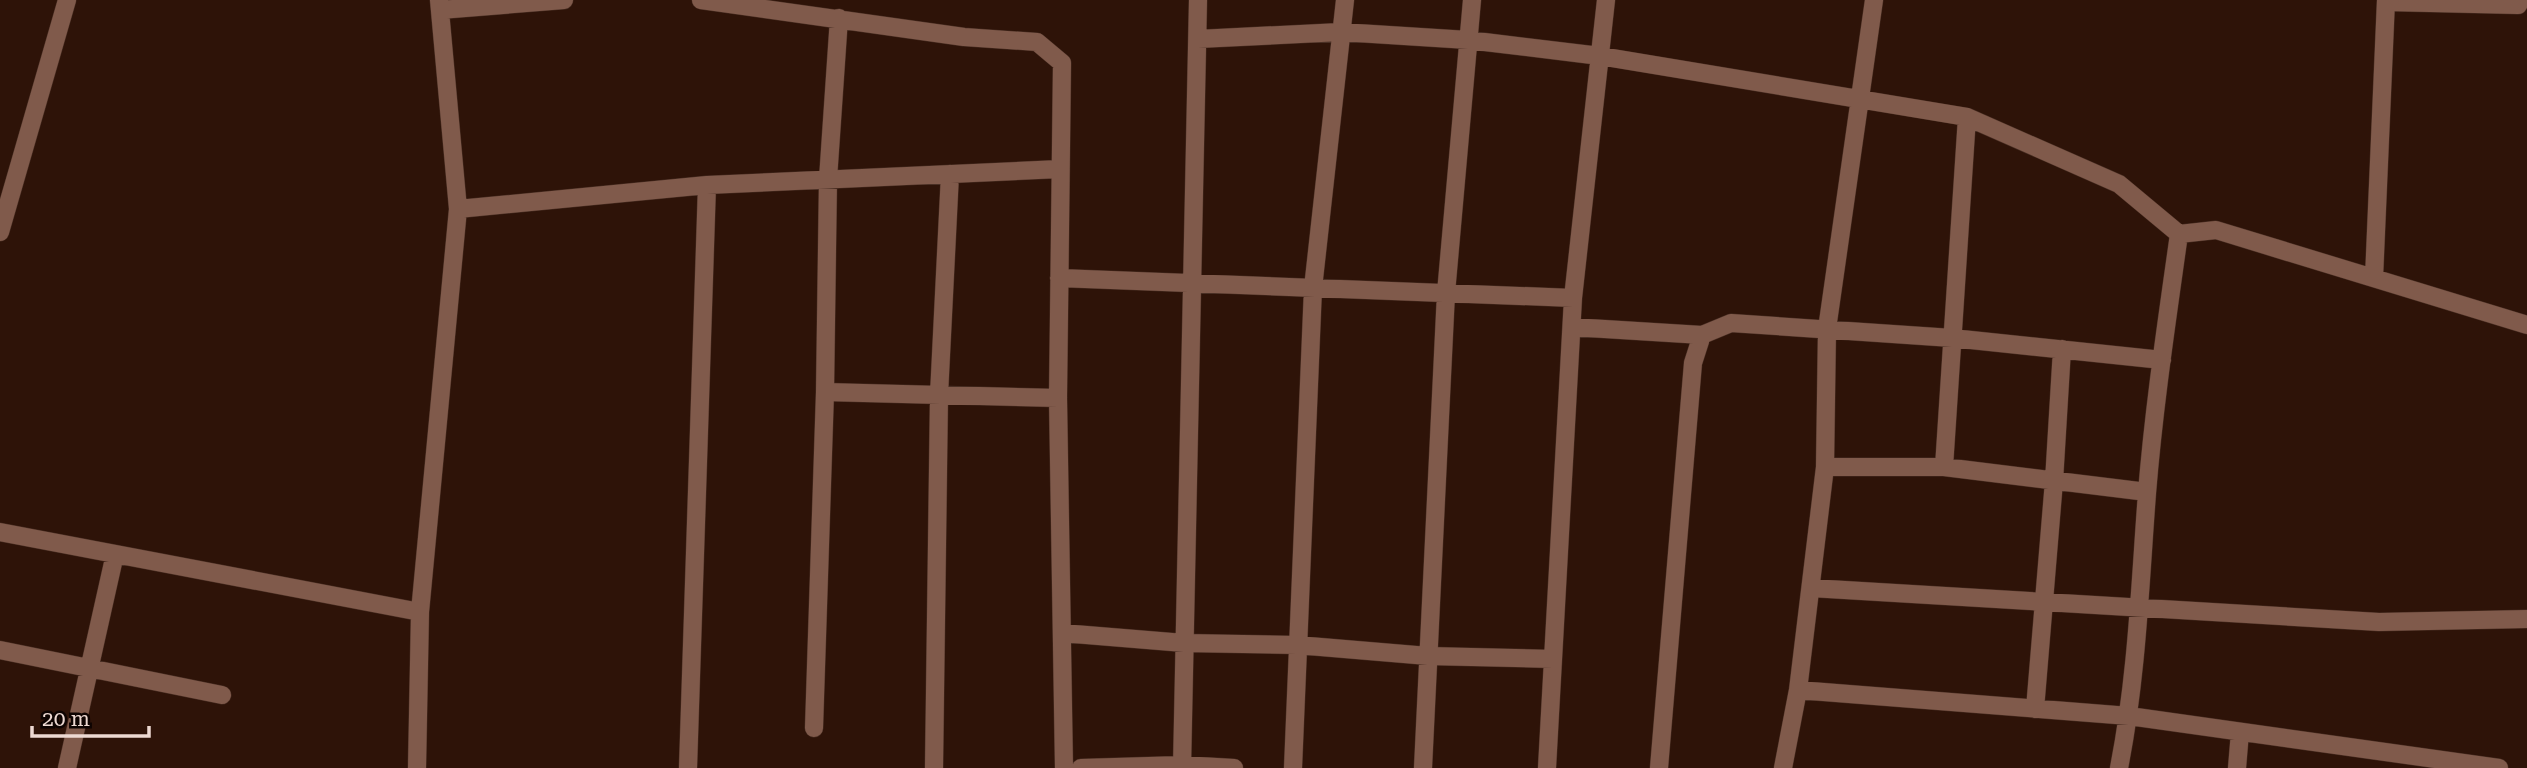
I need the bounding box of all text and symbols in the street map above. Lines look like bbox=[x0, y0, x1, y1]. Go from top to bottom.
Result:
scale bar bbox=[32, 694, 149, 738]
text: 20 m bbox=[42, 707, 90, 731]

